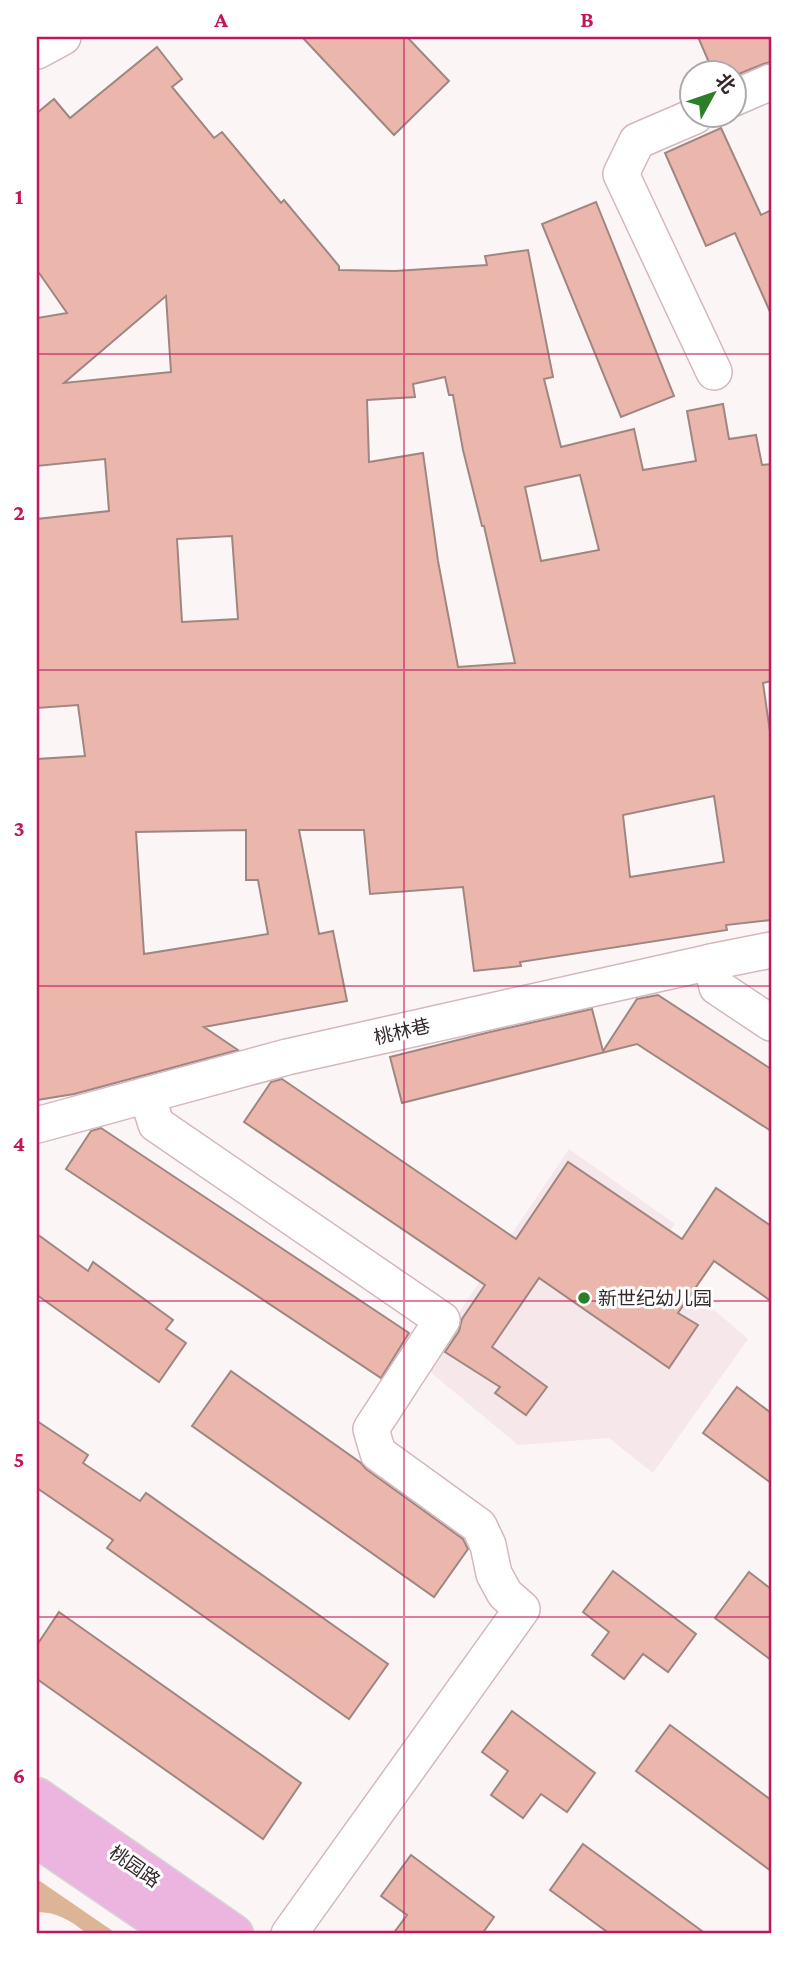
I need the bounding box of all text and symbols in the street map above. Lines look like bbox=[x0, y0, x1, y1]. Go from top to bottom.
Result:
text: A bbox=[213, 6, 228, 32]
text: B bbox=[580, 6, 594, 32]
north arrow bbox=[678, 60, 748, 130]
text: 北 bbox=[711, 69, 740, 97]
text: 1 bbox=[15, 183, 24, 209]
text: 2 bbox=[13, 499, 25, 525]
text: 3 bbox=[13, 815, 25, 841]
street label: 桃林巷 bbox=[372, 1015, 432, 1048]
text: 4 bbox=[13, 1130, 25, 1156]
place label: 新世纪幼儿园 bbox=[598, 1288, 712, 1309]
marker: 新世纪幼儿园 bbox=[576, 1290, 592, 1306]
text: 5 bbox=[13, 1446, 25, 1472]
text: 6 bbox=[13, 1762, 25, 1788]
street label: 桃园路 bbox=[105, 1841, 164, 1891]

